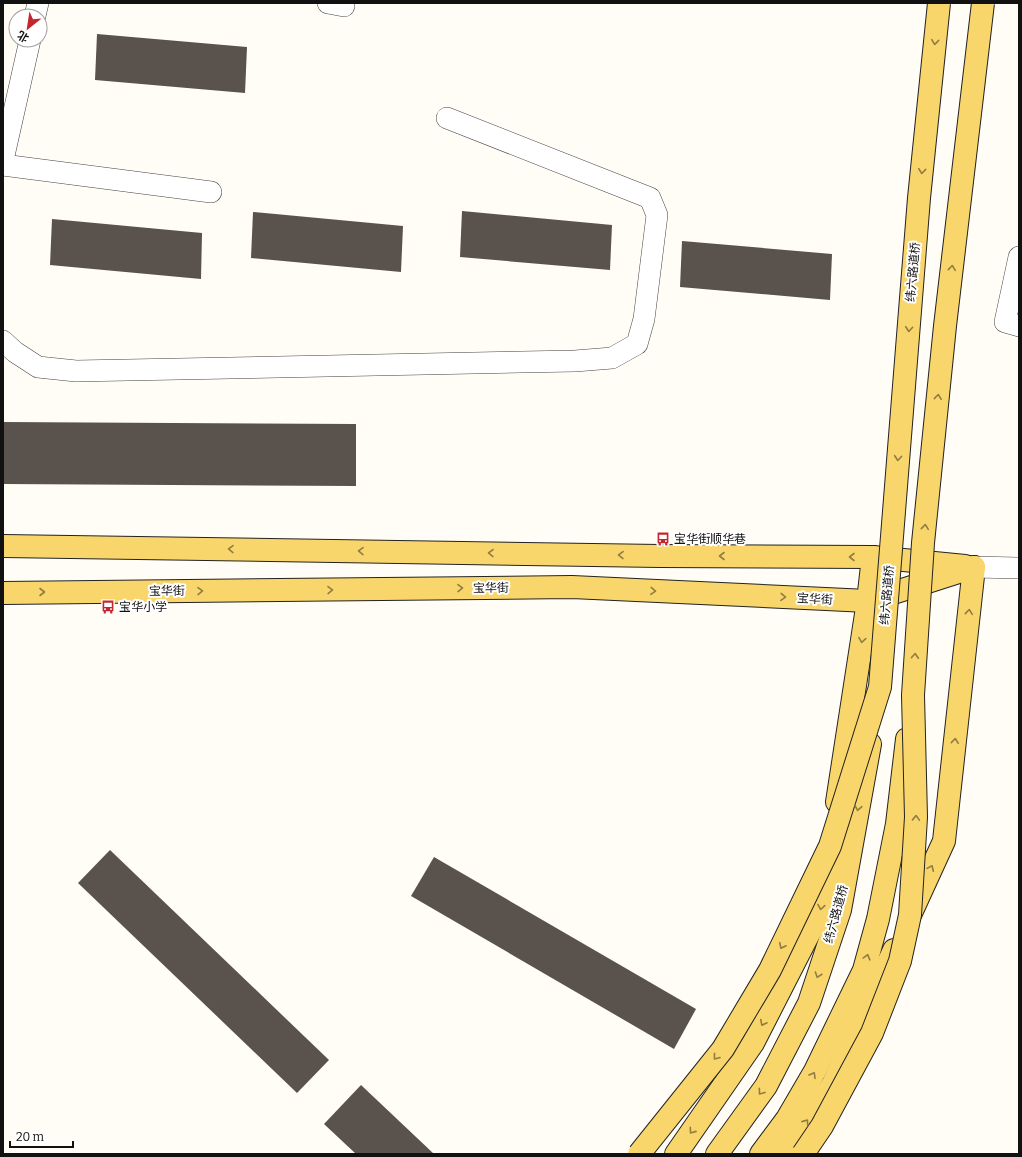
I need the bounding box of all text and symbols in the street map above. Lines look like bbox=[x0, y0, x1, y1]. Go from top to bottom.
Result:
north arrow bbox=[8, 8, 48, 48]
text: 北 bbox=[15, 28, 31, 45]
one-way arrow bbox=[931, 39, 940, 45]
one-way arrow bbox=[918, 168, 927, 174]
street label: 纬六路道桥 bbox=[903, 241, 923, 303]
one-way arrow bbox=[947, 265, 956, 271]
one-way arrow bbox=[904, 326, 913, 332]
one-way arrow bbox=[933, 394, 942, 400]
one-way arrow bbox=[894, 455, 903, 461]
one-way arrow bbox=[920, 524, 929, 530]
bus stop icon: 宝华街顺华巷 bbox=[655, 531, 671, 547]
place label: 宝华街顺华巷 bbox=[674, 532, 746, 546]
one-way arrow bbox=[228, 545, 234, 553]
one-way arrow bbox=[358, 547, 364, 555]
one-way arrow bbox=[488, 549, 494, 557]
one-way arrow bbox=[618, 551, 624, 559]
one-way arrow bbox=[719, 552, 725, 560]
one-way arrow bbox=[849, 553, 855, 561]
street label: 纬六路道桥 bbox=[877, 564, 897, 626]
street label: 宝华街 bbox=[473, 581, 509, 595]
street label: 宝华街 bbox=[149, 584, 185, 598]
one-way arrow bbox=[457, 584, 463, 592]
one-way arrow bbox=[327, 586, 333, 594]
one-way arrow bbox=[197, 587, 203, 595]
one-way arrow bbox=[650, 587, 656, 596]
one-way arrow bbox=[39, 588, 45, 597]
street label: 宝华街 bbox=[797, 591, 833, 607]
one-way arrow bbox=[780, 593, 786, 602]
bus stop icon: 宝华小学 bbox=[100, 599, 116, 615]
place label: 宝华小学 bbox=[119, 600, 167, 614]
one-way arrow bbox=[964, 609, 973, 615]
one-way arrow bbox=[858, 637, 867, 643]
one-way arrow bbox=[911, 653, 920, 659]
one-way arrow bbox=[950, 738, 959, 744]
one-way arrow bbox=[854, 805, 863, 812]
one-way arrow bbox=[912, 815, 920, 821]
one-way arrow bbox=[926, 865, 934, 872]
street label: 纬六路道桥 bbox=[821, 883, 851, 945]
one-way arrow bbox=[817, 904, 826, 910]
one-way arrow bbox=[779, 941, 787, 949]
one-way arrow bbox=[863, 954, 871, 960]
one-way arrow bbox=[814, 972, 823, 979]
one-way arrow bbox=[761, 1019, 768, 1026]
one-way arrow bbox=[713, 1053, 720, 1060]
one-way arrow bbox=[808, 1072, 816, 1079]
one-way arrow bbox=[758, 1088, 766, 1095]
one-way arrow bbox=[801, 1120, 808, 1127]
scale bar bbox=[10, 1123, 73, 1149]
one-way arrow bbox=[690, 1127, 697, 1134]
text: 20 m bbox=[16, 1130, 45, 1144]

